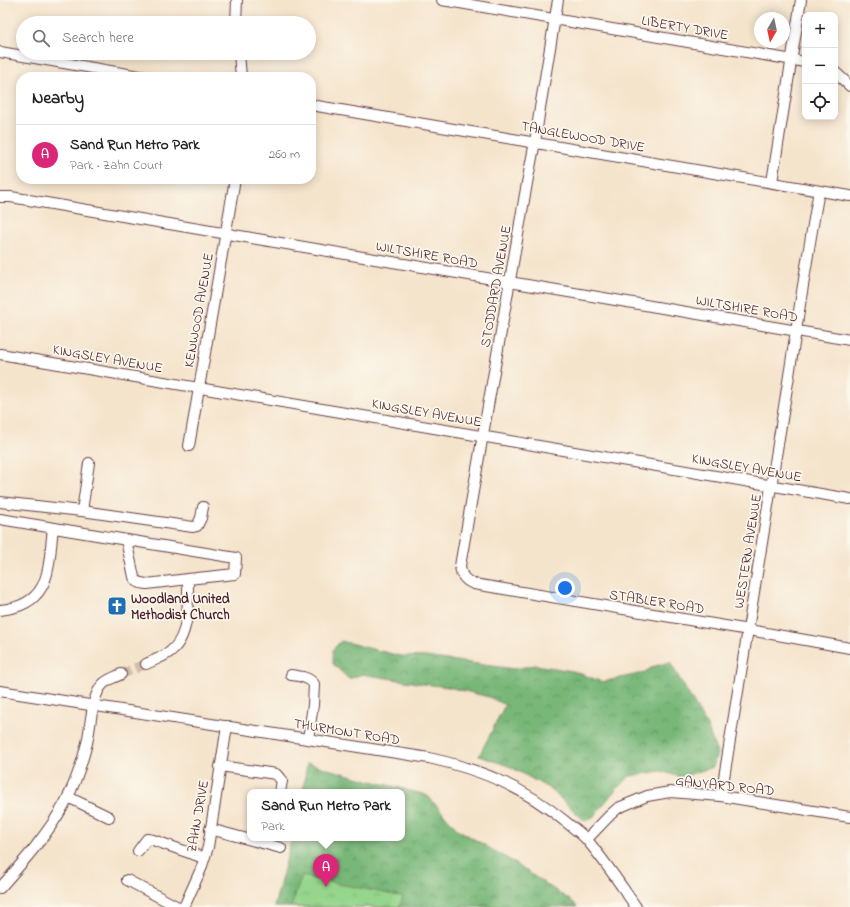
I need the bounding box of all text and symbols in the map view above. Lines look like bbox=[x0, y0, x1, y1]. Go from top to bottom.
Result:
street label: LIBERTY DRIVE bbox=[640, 11, 730, 46]
north arrow bbox=[754, 12, 790, 48]
map controls bbox=[802, 12, 838, 120]
button: + bbox=[802, 12, 838, 48]
search box bbox=[16, 16, 316, 60]
icon: search bbox=[30, 27, 52, 49]
text: Search here bbox=[62, 27, 134, 49]
button: − bbox=[802, 48, 838, 84]
button: locate bbox=[802, 84, 838, 120]
text: Nearby bbox=[32, 86, 84, 111]
street label: TANGLEWOOD DRIVE bbox=[519, 116, 646, 159]
text: Sand Run Metro Park bbox=[70, 134, 199, 156]
text: A bbox=[41, 145, 49, 164]
text: 260 m bbox=[269, 145, 300, 164]
text: Park · Zahn Court bbox=[70, 156, 163, 175]
street label: STODDARD AVENUE bbox=[475, 224, 518, 349]
street label: WILTSHIRE ROAD bbox=[374, 236, 480, 275]
street label: KENWOOD AVENUE bbox=[179, 251, 220, 369]
street label: WILTSHIRE ROAD bbox=[694, 290, 800, 329]
street label: KINGSLEY AVENUE bbox=[51, 339, 164, 379]
street label: KINGSLEY AVENUE bbox=[370, 393, 483, 433]
street label: KINGSLEY AVENUE bbox=[690, 448, 803, 488]
street label: WESTERN AVENUE bbox=[729, 492, 768, 610]
your location bbox=[555, 578, 575, 598]
street label: STABLER ROAD bbox=[608, 585, 706, 620]
place label: Woodland United Methodist Church bbox=[131, 589, 230, 626]
church icon: Woodland United Methodist Church bbox=[106, 595, 128, 617]
street label: THURMONT ROAD bbox=[292, 714, 401, 751]
street label: GANYARD ROAD bbox=[674, 771, 775, 802]
street label: ZAHN DRIVE bbox=[182, 778, 215, 854]
popup bbox=[247, 789, 405, 841]
text: Sand Run Metro Park bbox=[261, 795, 391, 817]
text: Park bbox=[261, 817, 285, 836]
pin: A bbox=[313, 854, 339, 887]

